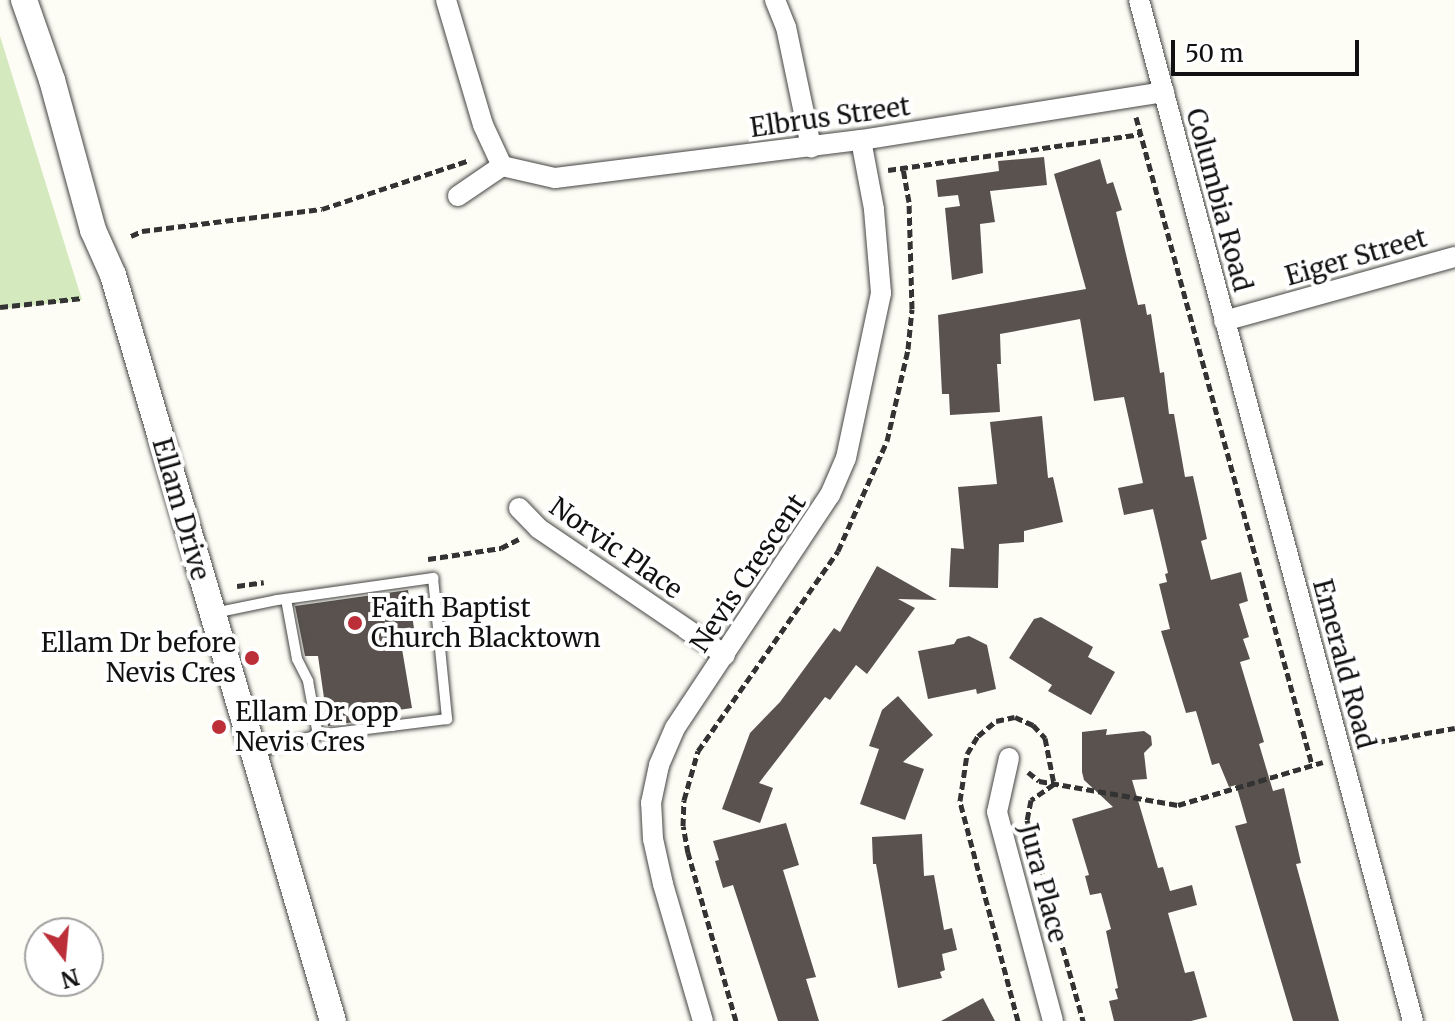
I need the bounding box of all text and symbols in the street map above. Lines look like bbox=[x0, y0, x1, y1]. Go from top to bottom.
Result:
scale bar bbox=[1175, 24, 1363, 74]
text: 50 m bbox=[1185, 38, 1244, 69]
street label: Elbrus Street bbox=[748, 90, 912, 144]
street label: Columbia Road bbox=[1180, 105, 1258, 295]
street label: Eiger Street bbox=[1282, 222, 1430, 292]
street label: Ellam Drive bbox=[146, 434, 216, 584]
street label: Nevis Crescent bbox=[684, 488, 812, 658]
street label: Norvic Place bbox=[544, 491, 688, 605]
street label: Emerald Road bbox=[1306, 576, 1382, 752]
place label: Faith Baptist Church Blacktown bbox=[371, 592, 601, 654]
marker: Faith Baptist Church Blacktown bbox=[346, 614, 364, 632]
place label: Ellam Dr before Nevis Cres bbox=[41, 627, 236, 688]
marker: Ellam Dr before Nevis Cres bbox=[243, 649, 261, 667]
place label: Ellam Dr opp Nevis Cres bbox=[235, 696, 398, 758]
marker: Ellam Dr opp Nevis Cres bbox=[210, 718, 228, 736]
street label: Jura Place bbox=[1012, 820, 1074, 946]
north arrow bbox=[24, 917, 104, 997]
text: N bbox=[58, 962, 82, 994]

